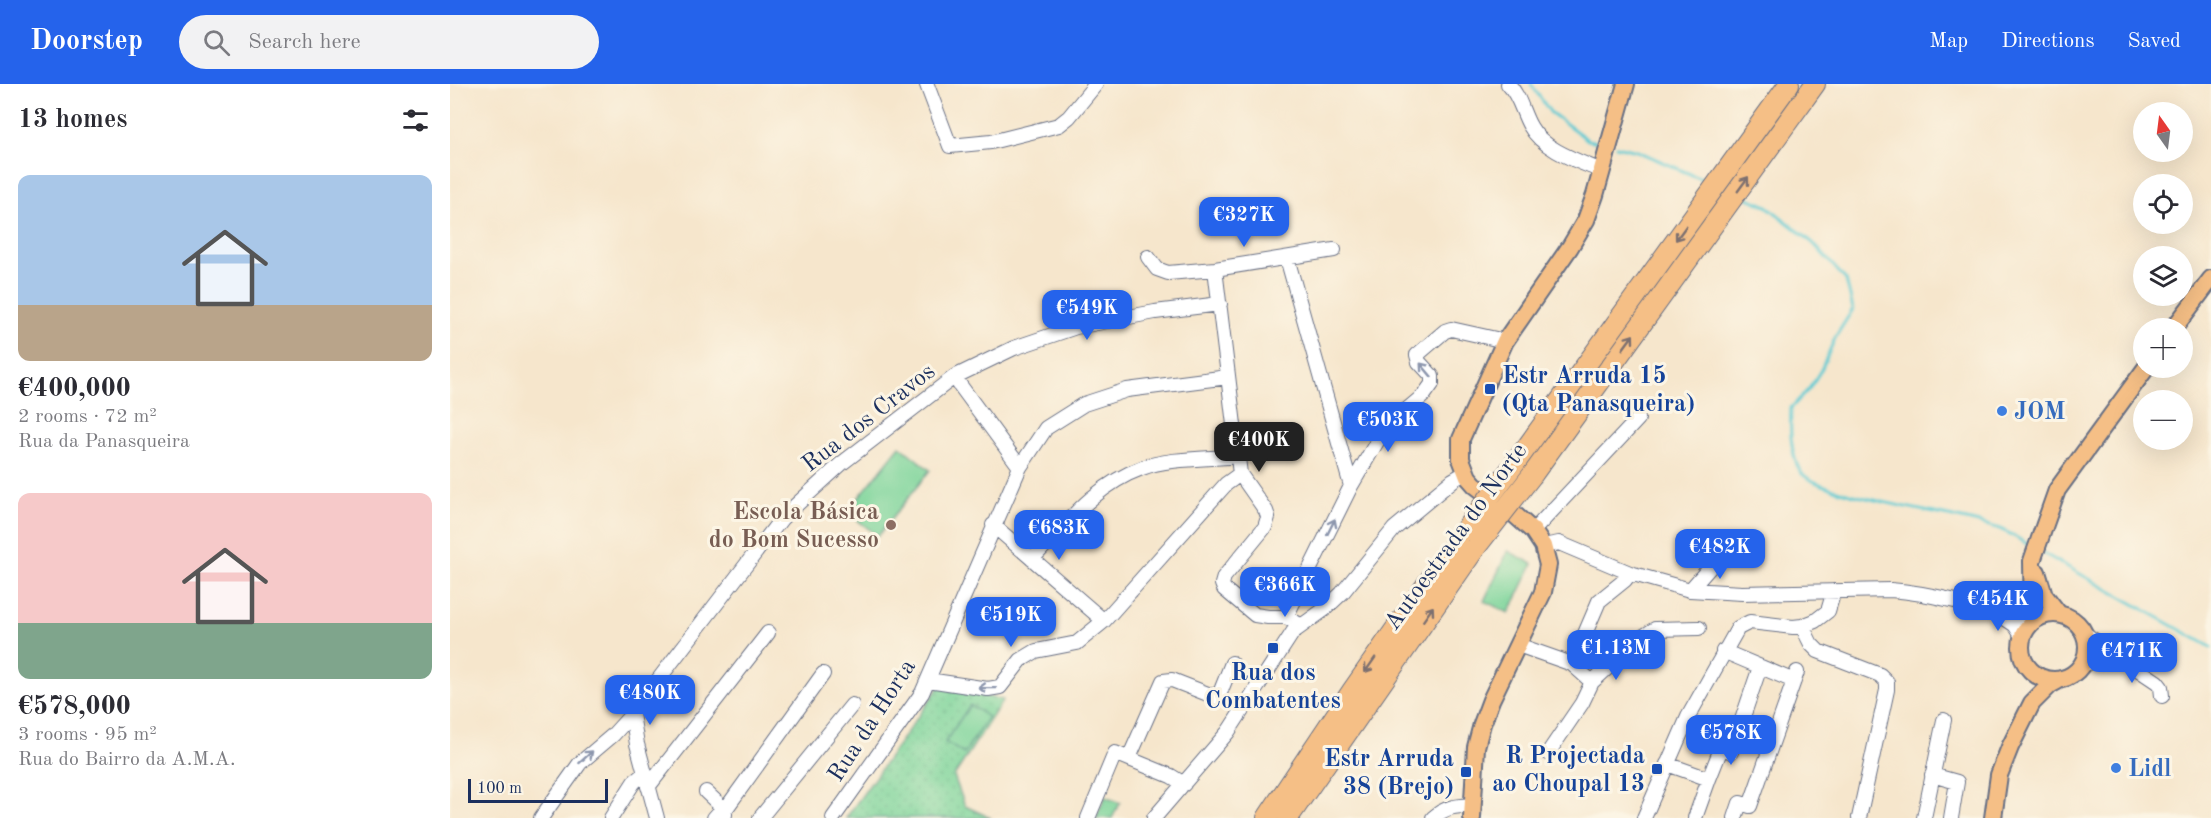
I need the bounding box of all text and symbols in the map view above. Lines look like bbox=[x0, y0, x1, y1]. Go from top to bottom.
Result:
search box bbox=[179, 15, 599, 69]
icon: search bbox=[200, 26, 233, 59]
text: Doorstep bbox=[30, 28, 143, 56]
text: Search here bbox=[248, 31, 361, 53]
text: Map bbox=[1929, 31, 1968, 52]
text: Directions bbox=[2001, 31, 2095, 52]
text: Saved bbox=[2128, 31, 2181, 52]
north arrow bbox=[2133, 102, 2193, 162]
map controls bbox=[2133, 102, 2193, 450]
icon: filters bbox=[399, 104, 432, 137]
text: 13 homes bbox=[18, 107, 127, 133]
button: locate bbox=[2133, 174, 2193, 234]
one-way arrow bbox=[1737, 176, 1749, 192]
pin: €327K bbox=[1202, 197, 1286, 248]
text: €327K bbox=[1213, 206, 1275, 226]
icon: home bbox=[171, 214, 279, 322]
one-way arrow bbox=[1675, 225, 1687, 241]
button: layers bbox=[2133, 246, 2193, 306]
pin: €549K bbox=[1045, 290, 1129, 341]
text: €549K bbox=[1056, 299, 1118, 319]
button: + bbox=[2133, 318, 2193, 378]
one-way arrow bbox=[1622, 334, 1635, 350]
street label: Rua dos Cravos bbox=[798, 360, 940, 478]
one-way arrow bbox=[1419, 362, 1432, 378]
place label: Estr Arruda 15 (Qta Panasqueira) bbox=[1502, 364, 1695, 417]
text: €400,000 bbox=[18, 376, 131, 402]
marker: Estr Arruda 15 (Qta Panasqueira) bbox=[1483, 382, 1497, 396]
button: − bbox=[2133, 390, 2193, 450]
place label: JOM bbox=[2014, 401, 2065, 425]
pin: €503K bbox=[1346, 402, 1430, 453]
marker: JOM bbox=[1995, 404, 2009, 418]
text: 2 rooms · 72 m² bbox=[18, 407, 157, 427]
text: €503K bbox=[1357, 411, 1419, 431]
pin: €400K bbox=[1217, 422, 1301, 473]
text: €400K bbox=[1228, 431, 1290, 451]
text: Rua da Panasqueira bbox=[18, 432, 190, 452]
street label: Autoestrada do Norte bbox=[1381, 439, 1532, 635]
place label: Escola Básica do Bom Sucesso bbox=[709, 501, 879, 553]
pin: €683K bbox=[1017, 510, 1101, 561]
marker: Escola Básica do Bom Sucesso bbox=[884, 518, 898, 532]
one-way arrow bbox=[1325, 518, 1337, 536]
text: €683K bbox=[1028, 519, 1090, 539]
pin: €482K bbox=[1678, 529, 1762, 580]
icon: home bbox=[171, 532, 279, 640]
text: €482K bbox=[1689, 538, 1751, 558]
pin: €366K bbox=[1243, 567, 1327, 618]
text: €366K bbox=[1254, 576, 1316, 596]
pin: €454K bbox=[1956, 581, 2040, 632]
text: €454K bbox=[1967, 590, 2029, 610]
pin: €519K bbox=[969, 597, 1053, 648]
text: €519K bbox=[980, 606, 1042, 626]
one-way arrow bbox=[1422, 606, 1434, 623]
pin: €1.13M bbox=[1567, 630, 1665, 681]
pin: €471K bbox=[2090, 633, 2174, 684]
text: €1.13M bbox=[1581, 639, 1651, 659]
marker: Rua dos Combatentes bbox=[1266, 641, 1280, 655]
text: €471K bbox=[2101, 642, 2163, 662]
street label: Rua da Horta bbox=[824, 655, 921, 787]
one-way arrow bbox=[1364, 657, 1376, 673]
place label: Rua dos Combatentes bbox=[1205, 662, 1341, 714]
pin: €480K bbox=[608, 675, 692, 726]
one-way arrow bbox=[977, 682, 997, 694]
text: €480K bbox=[619, 684, 681, 704]
text: €578,000 bbox=[18, 694, 131, 720]
pin: €578K bbox=[1689, 715, 1773, 766]
text: €578K bbox=[1700, 724, 1762, 744]
text: 3 rooms · 95 m² bbox=[18, 725, 157, 745]
place label: R Projectada ao Choupal 13 bbox=[1492, 745, 1645, 797]
place label: Estr Arruda 38 (Brejo) bbox=[1324, 748, 1454, 800]
text: Rua do Bairro da A.M.A. bbox=[18, 750, 235, 770]
one-way arrow bbox=[579, 750, 594, 764]
place label: Lidl bbox=[2128, 758, 2172, 782]
marker: Lidl bbox=[2109, 761, 2123, 775]
marker: R Projectada ao Choupal 13 bbox=[1650, 762, 1664, 776]
marker: Estr Arruda 38 (Brejo) bbox=[1459, 765, 1473, 779]
scale bar bbox=[468, 776, 608, 804]
text: 100 m bbox=[477, 781, 522, 797]

